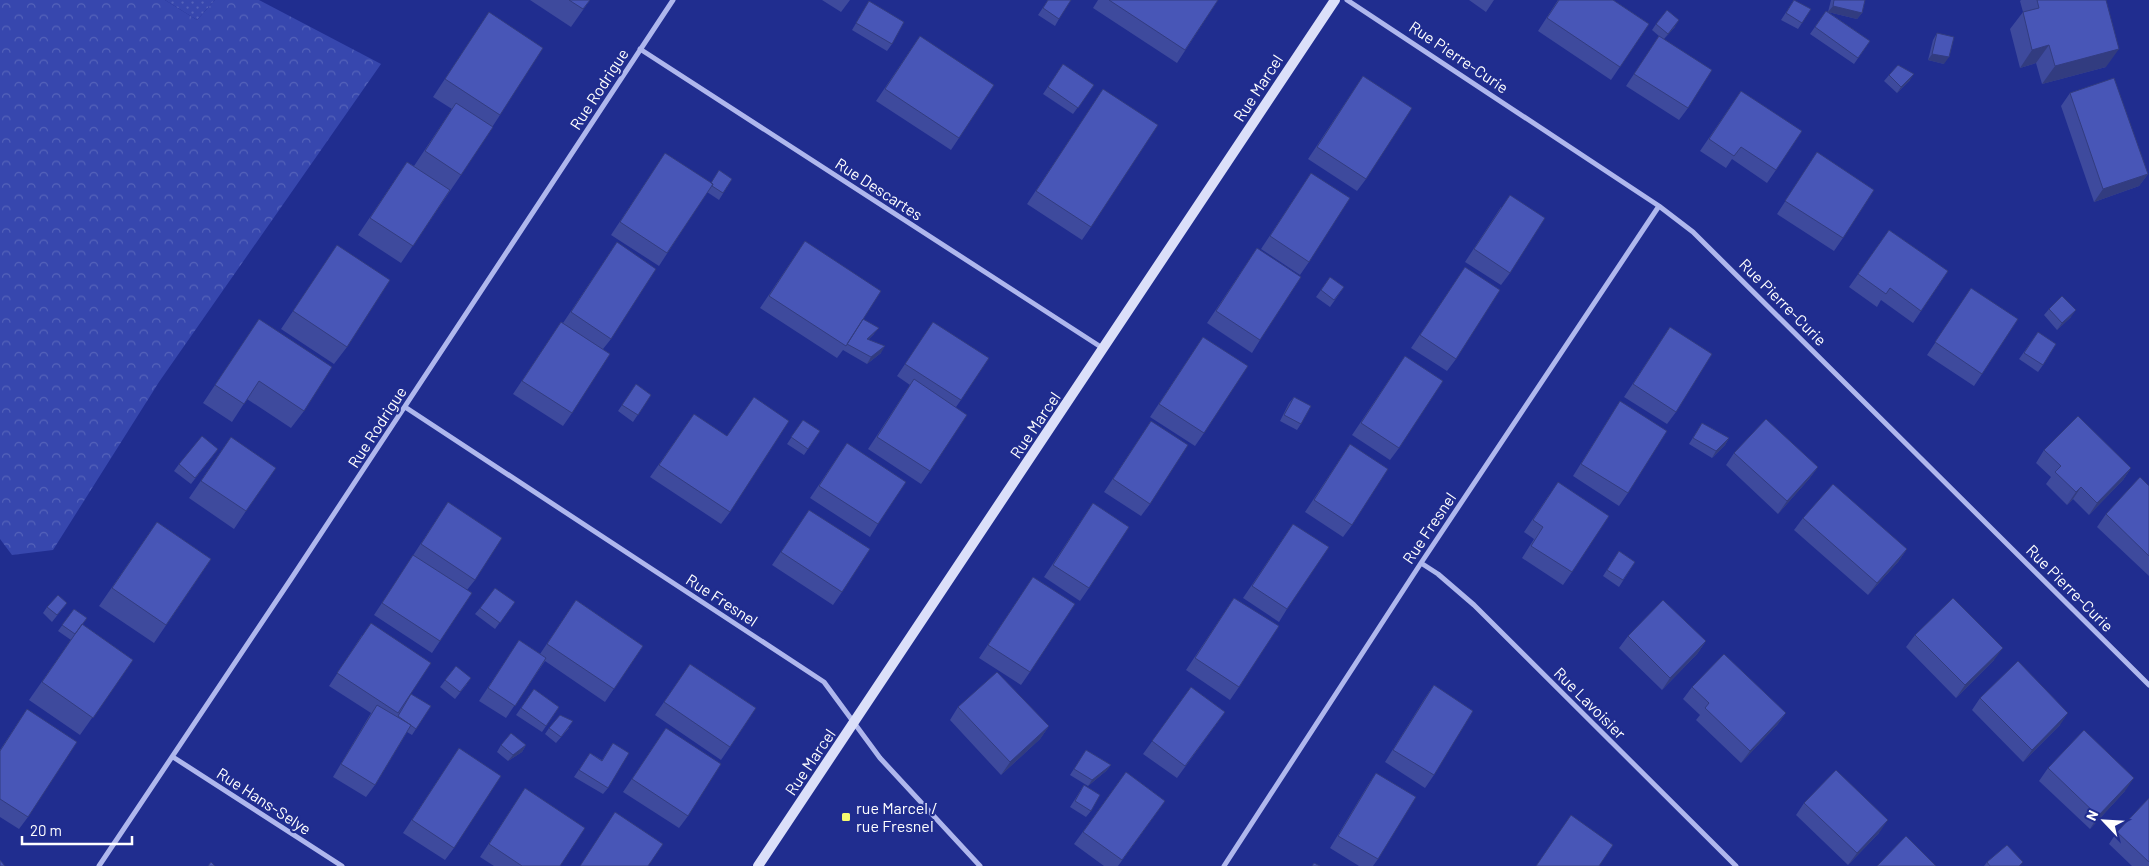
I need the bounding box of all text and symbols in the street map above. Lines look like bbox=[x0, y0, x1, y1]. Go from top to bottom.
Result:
street label: Rue Pierre-Curie bbox=[1406, 16, 1512, 97]
street label: Rue Rodrigue bbox=[565, 45, 632, 133]
street label: Rue Marcel bbox=[1229, 51, 1286, 125]
street label: Rue Descartes bbox=[832, 153, 926, 224]
street label: Rue Pierre-Curie bbox=[1736, 254, 1831, 349]
street label: Rue Rodrigue bbox=[343, 383, 410, 471]
street label: Rue Marcel bbox=[1005, 388, 1064, 462]
street label: Rue Fresnel bbox=[1398, 489, 1459, 567]
street label: Rue Pierre-Curie bbox=[2023, 540, 2118, 635]
street label: Rue Fresnel bbox=[683, 569, 762, 630]
street label: Rue Lavoisier bbox=[1551, 663, 1630, 743]
street label: Rue Marcel bbox=[780, 725, 839, 799]
street label: Rue Hans-Selye bbox=[214, 763, 315, 838]
north arrow bbox=[2079, 796, 2129, 846]
place label: rue Marcel / rue Fresnel bbox=[856, 798, 938, 835]
text: N bbox=[2082, 807, 2101, 823]
marker: rue Marcel / rue Fresnel bbox=[840, 811, 852, 823]
scale bar bbox=[22, 814, 132, 846]
text: 20 m bbox=[30, 821, 62, 839]

